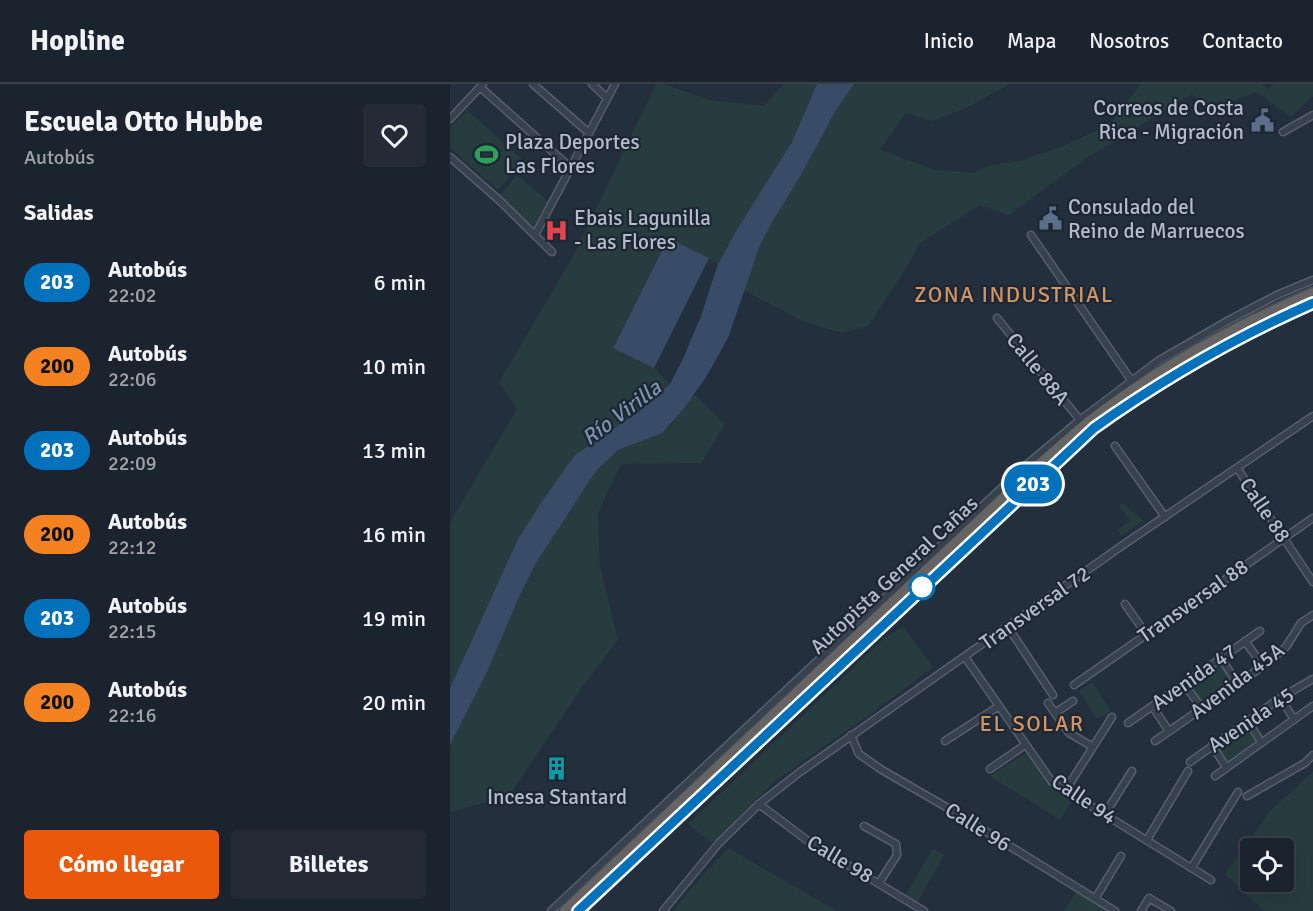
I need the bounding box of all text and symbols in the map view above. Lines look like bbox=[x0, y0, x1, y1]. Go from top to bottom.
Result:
text: Hopline bbox=[30, 24, 125, 58]
text: Inicio bbox=[924, 28, 974, 54]
text: Mapa bbox=[1007, 28, 1056, 54]
text: Nosotros bbox=[1089, 28, 1169, 54]
text: Contacto bbox=[1202, 28, 1283, 54]
place label: Correos de Costa Rica - Migración bbox=[1093, 95, 1244, 145]
button: heart bbox=[363, 104, 426, 167]
text: Escuela Otto Hubbe bbox=[24, 105, 263, 139]
public building icon: Correos de Costa Rica - Migración bbox=[1249, 107, 1275, 133]
place label: Plaza Deportes Las Flores bbox=[505, 129, 640, 179]
sports icon: Plaza Deportes Las Flores bbox=[474, 141, 500, 167]
text: Autobús bbox=[24, 145, 94, 170]
place label: Consulado del Reino de Marruecos bbox=[1068, 194, 1245, 244]
text: Salidas bbox=[24, 199, 94, 226]
place label: Ebais Lagunilla - Las Flores bbox=[574, 205, 711, 255]
public building icon: Consulado del Reino de Marruecos bbox=[1037, 206, 1063, 232]
hospital icon: Ebais Lagunilla - Las Flores bbox=[543, 217, 569, 243]
text: Autobús bbox=[108, 256, 187, 283]
text: 203 bbox=[40, 269, 74, 295]
text: 6 min bbox=[374, 269, 426, 296]
district label: ZONA INDUSTRIAL bbox=[914, 281, 1114, 308]
text: 22:02 bbox=[108, 283, 157, 308]
street label: Calle 88A bbox=[1001, 328, 1075, 411]
text: Autobús bbox=[108, 340, 187, 367]
text: 200 bbox=[40, 353, 74, 379]
text: 10 min bbox=[362, 353, 426, 380]
text: 22:06 bbox=[108, 367, 157, 392]
water label: Río Virilla bbox=[576, 373, 667, 451]
text: Autobús bbox=[108, 424, 187, 451]
text: 203 bbox=[40, 437, 74, 463]
text: 13 min bbox=[362, 437, 426, 464]
text: 22:09 bbox=[108, 451, 157, 476]
line badge: 203 bbox=[998, 464, 1068, 504]
text: 203 bbox=[1016, 471, 1050, 497]
street label: Calle 88 bbox=[1234, 473, 1296, 547]
street label: Autopista General Cañas bbox=[805, 490, 983, 660]
text: Autobús bbox=[108, 508, 187, 535]
text: 200 bbox=[40, 521, 74, 547]
text: 16 min bbox=[362, 521, 426, 548]
text: 22:12 bbox=[108, 535, 157, 560]
street label: Transversal 88 bbox=[1133, 553, 1253, 649]
street label: Transversal 72 bbox=[975, 560, 1095, 656]
unlabelled marker bbox=[909, 574, 935, 600]
text: Autobús bbox=[108, 592, 187, 619]
text: 203 bbox=[40, 605, 74, 631]
text: 19 min bbox=[362, 605, 426, 632]
text: 22:15 bbox=[108, 619, 157, 644]
street label: Avenida 45A bbox=[1185, 637, 1289, 725]
street label: Avenida 47 bbox=[1146, 638, 1242, 716]
text: Autobús bbox=[108, 676, 187, 703]
street label: Avenida 45 bbox=[1203, 682, 1299, 758]
text: 200 bbox=[40, 689, 74, 715]
text: 20 min bbox=[362, 689, 426, 716]
text: 22:16 bbox=[108, 703, 157, 728]
district label: EL SOLAR bbox=[979, 710, 1085, 737]
building icon: Incesa Stantard bbox=[544, 756, 570, 782]
street label: Calle 94 bbox=[1047, 768, 1121, 830]
place label: Incesa Stantard bbox=[487, 784, 627, 810]
street label: Calle 96 bbox=[940, 797, 1016, 857]
street label: Calle 98 bbox=[802, 829, 878, 889]
button: Cómo llegar bbox=[24, 830, 219, 899]
button: Billetes bbox=[231, 830, 426, 899]
map controls bbox=[1240, 838, 1294, 892]
button: locate bbox=[1240, 838, 1294, 892]

